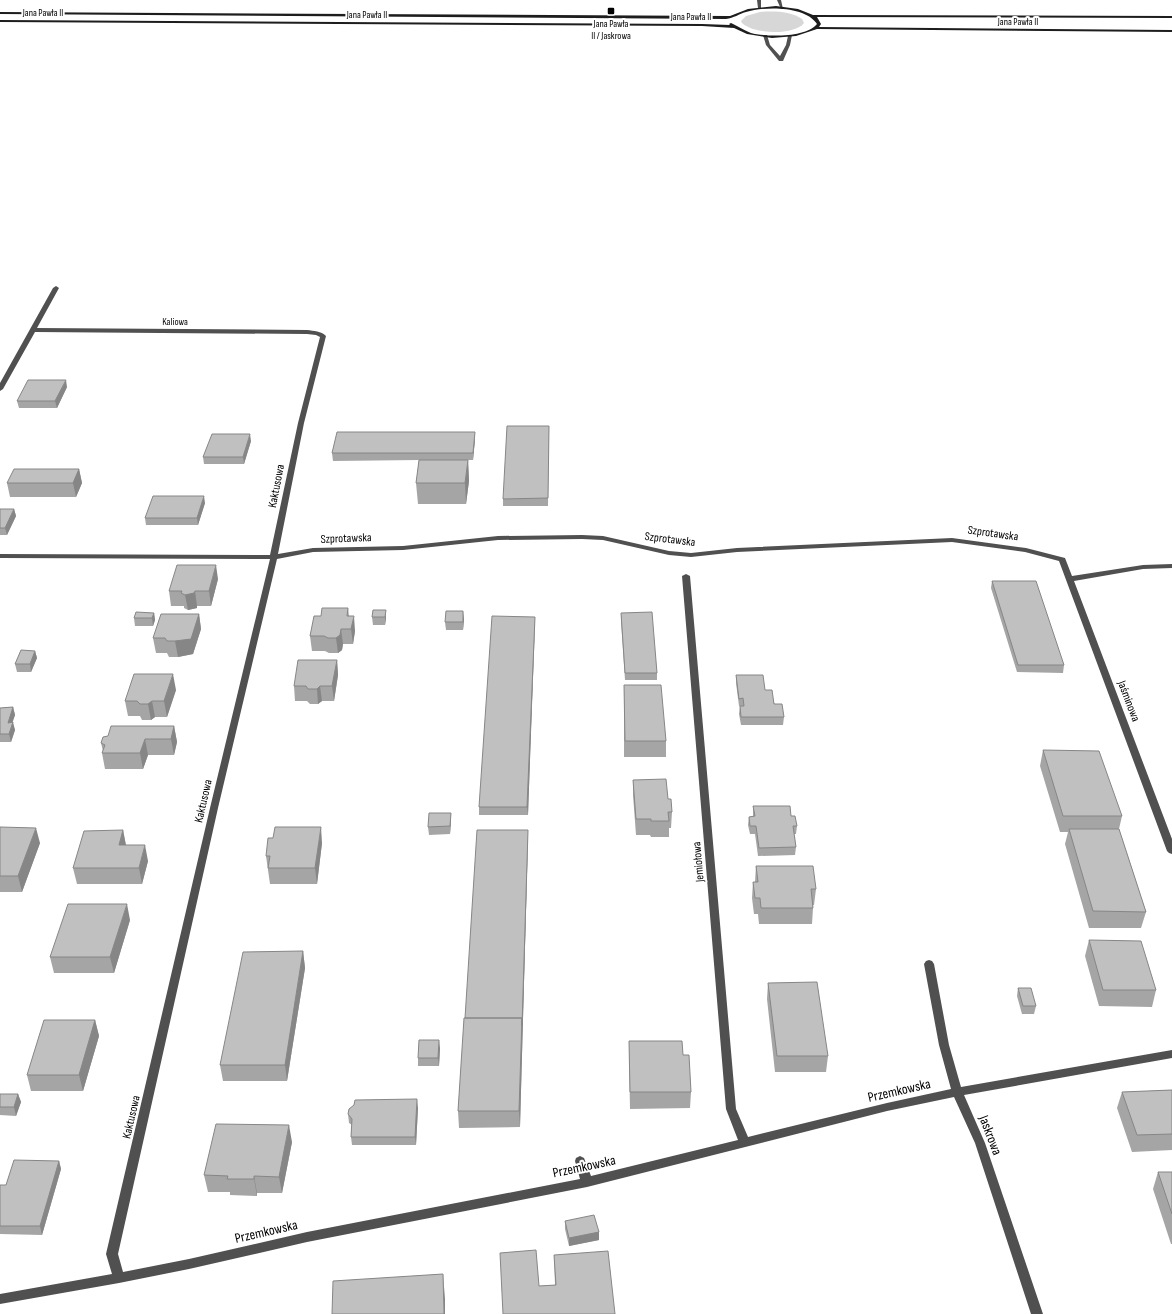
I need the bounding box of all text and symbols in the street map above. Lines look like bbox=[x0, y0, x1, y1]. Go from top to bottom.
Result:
marker: Jana Pawła II / Jaskrowa bbox=[606, 6, 616, 16]
street label: Jana Pawła II bbox=[22, 7, 63, 19]
street label: Jana Pawła II bbox=[346, 9, 387, 21]
street label: Jana Pawła II bbox=[670, 11, 711, 23]
street label: Jana Pawła II bbox=[997, 16, 1038, 28]
place label: Jana Pawła II / Jaskrowa bbox=[591, 18, 631, 42]
street label: Kaliowa bbox=[162, 316, 188, 328]
street label: Kaktusowa bbox=[265, 463, 288, 509]
street label: Szprotawska bbox=[967, 523, 1020, 545]
street label: Szprotawska bbox=[644, 529, 697, 550]
street label: Szprotawska bbox=[320, 530, 372, 547]
street label: Jaśminowa bbox=[1114, 678, 1143, 724]
street label: Kaktusowa bbox=[191, 778, 216, 824]
street label: Jemiołowa bbox=[689, 841, 708, 884]
street label: Przemkowska bbox=[866, 1075, 932, 1106]
street label: Kaktusowa bbox=[119, 1094, 144, 1140]
street label: Jaskrowa bbox=[975, 1112, 1006, 1157]
street label: Przemkowska bbox=[551, 1152, 617, 1181]
street label: Przemkowska bbox=[233, 1216, 299, 1247]

